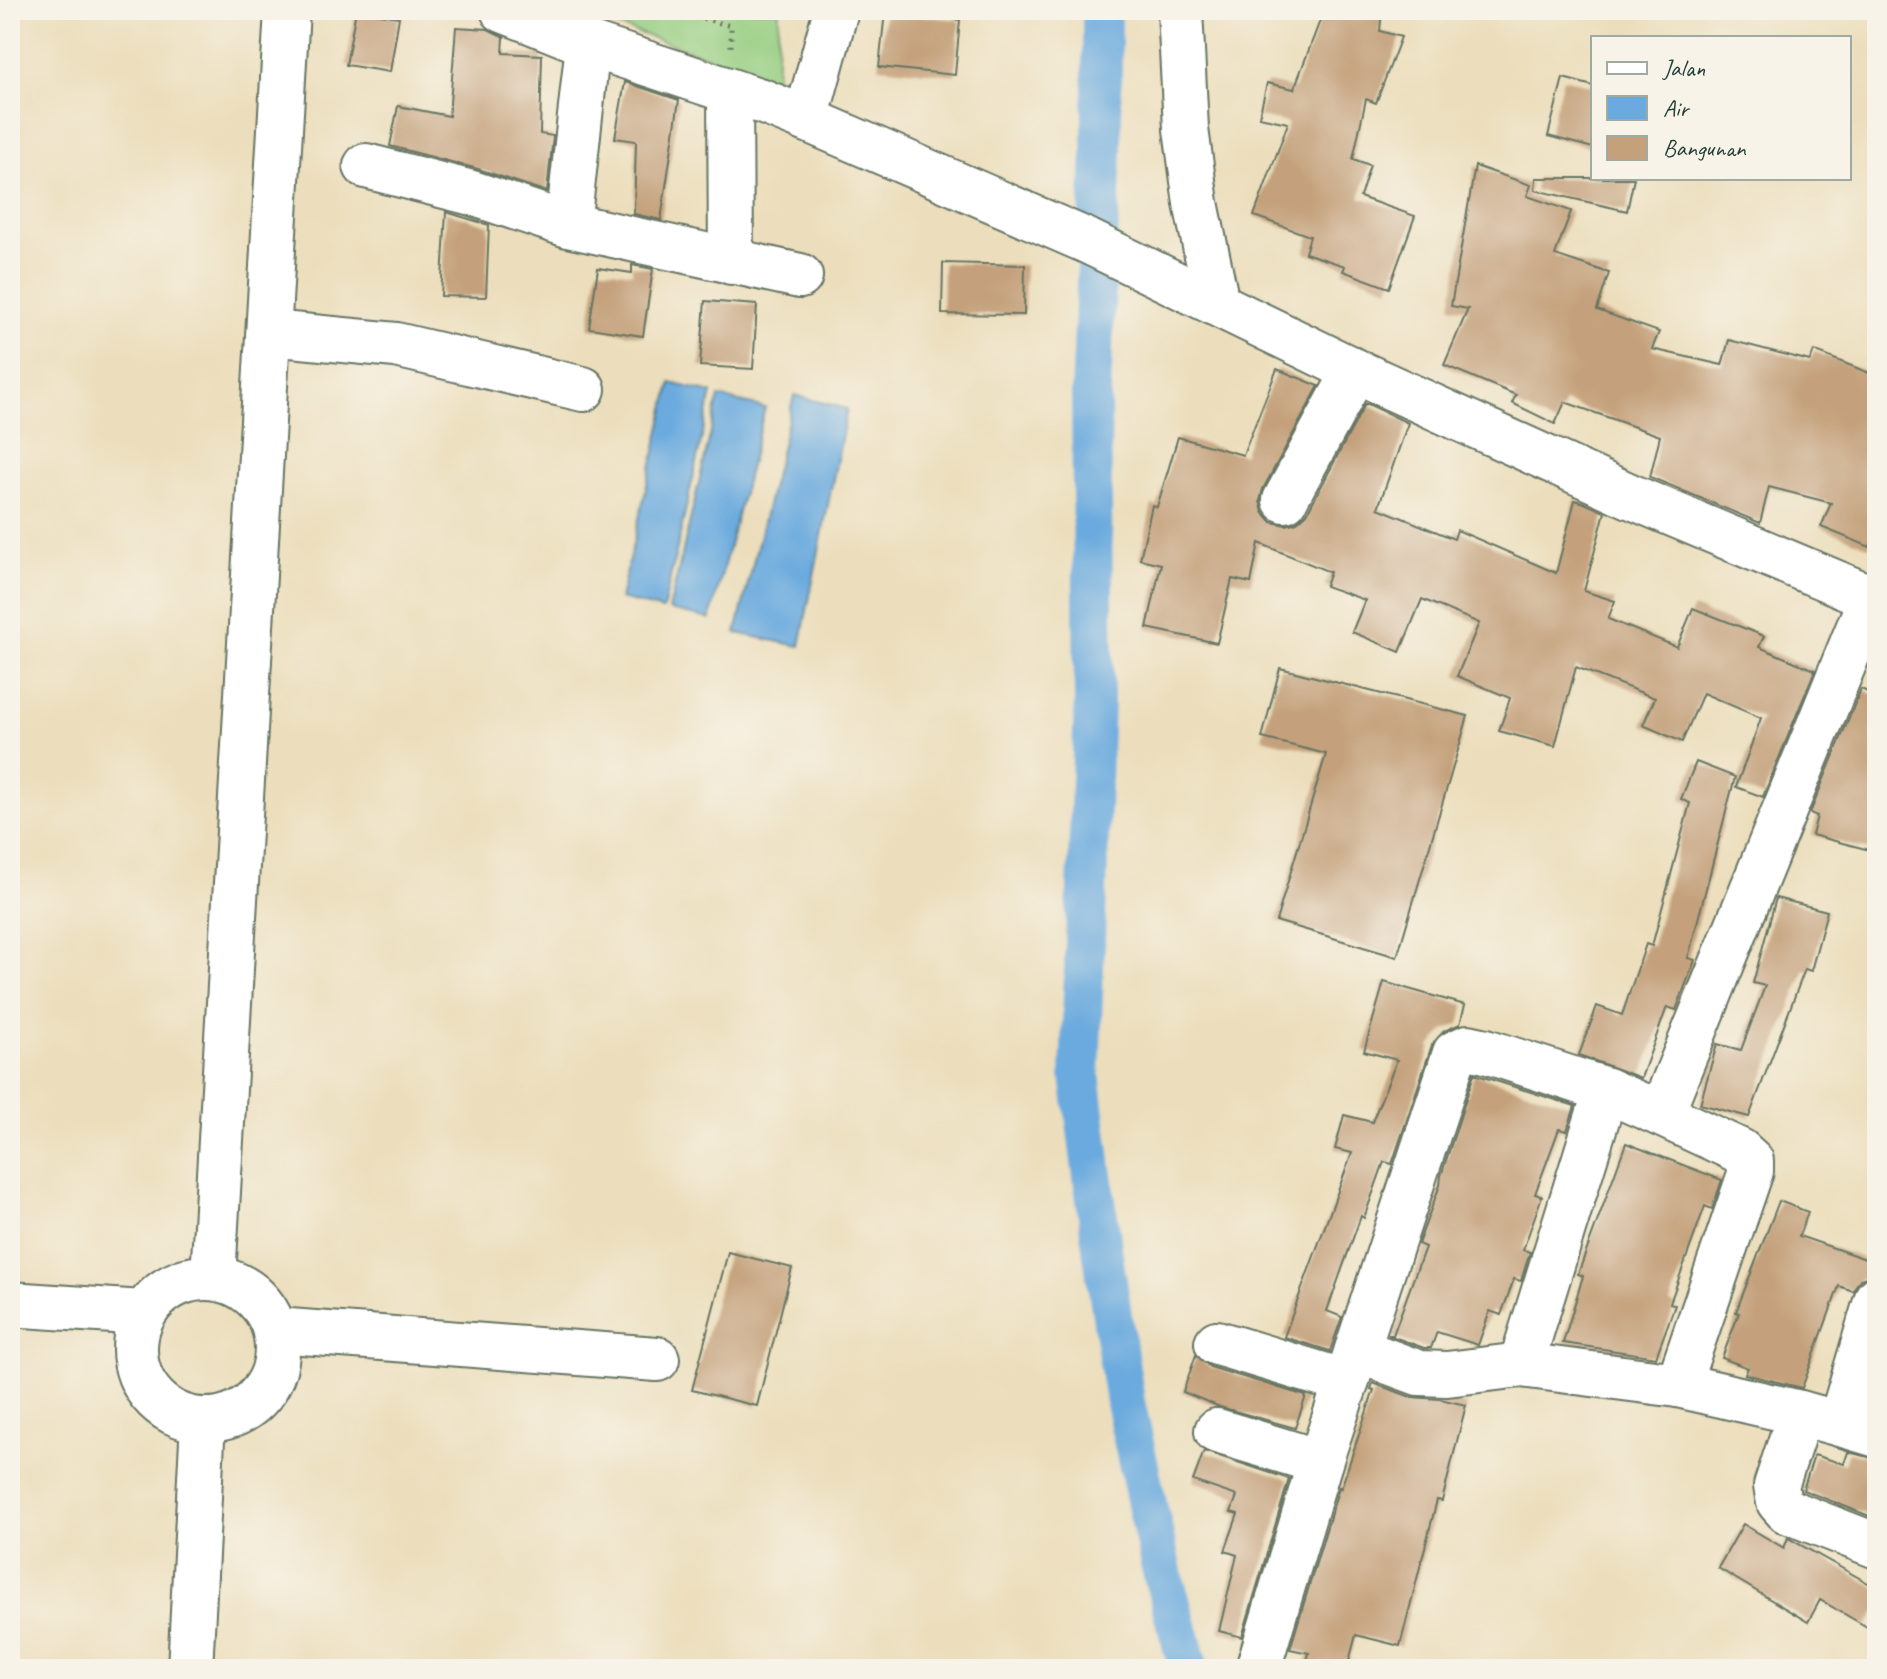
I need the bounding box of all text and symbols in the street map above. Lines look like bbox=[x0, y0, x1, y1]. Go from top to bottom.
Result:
legend bbox=[1591, 36, 1851, 180]
text: Jalan bbox=[1662, 53, 1705, 83]
text: Air bbox=[1663, 93, 1691, 123]
text: Bangunan bbox=[1663, 133, 1747, 163]

